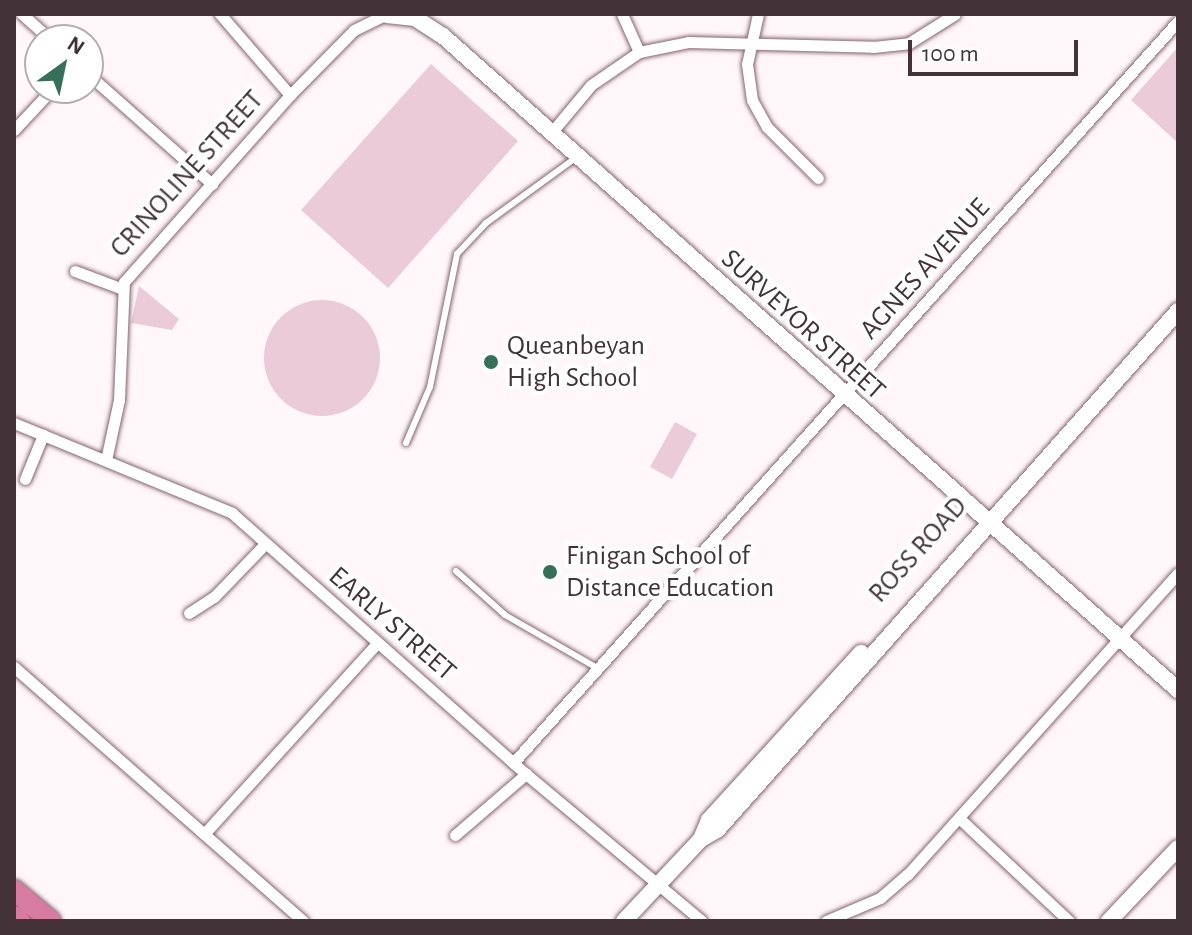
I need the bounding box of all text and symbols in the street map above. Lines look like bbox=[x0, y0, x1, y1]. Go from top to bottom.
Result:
north arrow bbox=[24, 24, 104, 104]
scale bar bbox=[912, 24, 1082, 74]
text: N bbox=[64, 32, 88, 59]
text: 100 m bbox=[922, 42, 979, 66]
street label: CRINOLINE STREET bbox=[103, 84, 271, 264]
street label: AGNES AVENUE bbox=[853, 192, 997, 346]
street label: SURVEYOR STREET bbox=[714, 242, 892, 408]
place label: Queanbeyan High School bbox=[507, 329, 645, 395]
marker: Queanbeyan High School bbox=[482, 353, 500, 371]
street label: ROSS ROAD bbox=[862, 490, 974, 610]
place label: Finigan School of Distance Education bbox=[566, 539, 774, 605]
street label: EARLY STREET bbox=[322, 560, 462, 688]
marker: Finigan School of Distance Education bbox=[541, 563, 559, 581]

